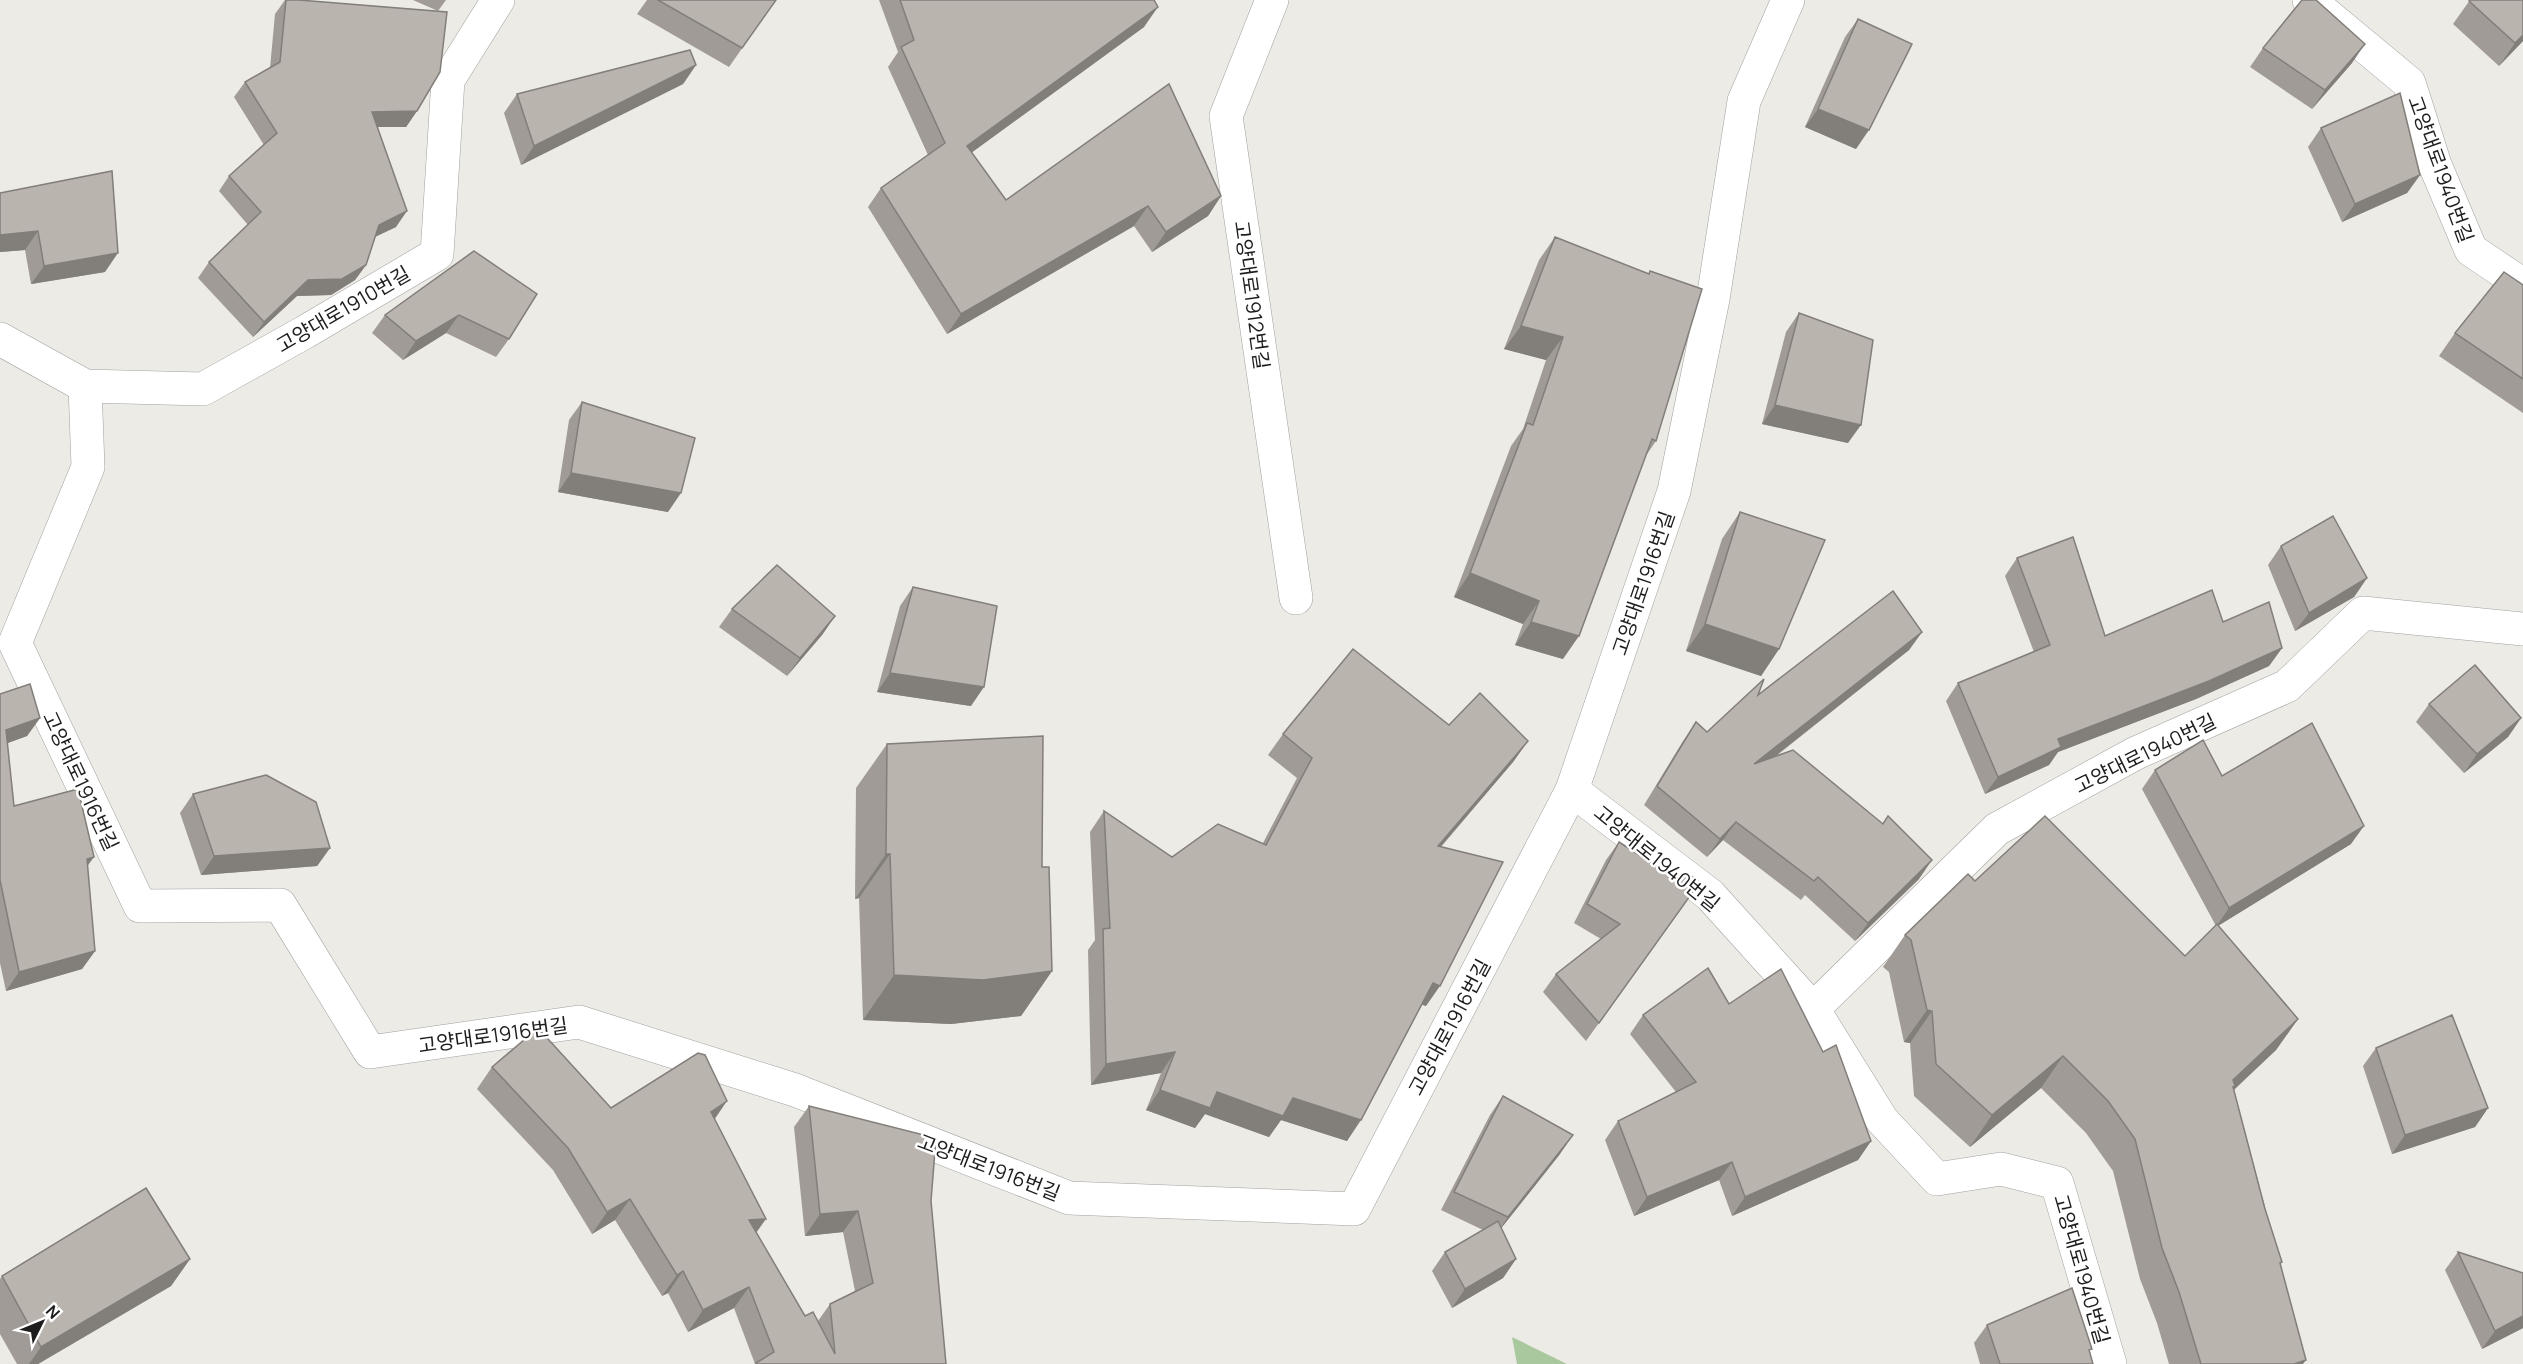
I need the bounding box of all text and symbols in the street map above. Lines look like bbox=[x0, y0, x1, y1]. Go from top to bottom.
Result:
street label: 고양대로1940번길 bbox=[2402, 92, 2480, 246]
street label: 고양대로1912번길 bbox=[1228, 219, 1276, 371]
street label: 고양대로1910번길 bbox=[271, 260, 415, 358]
street label: 고양대로1916번길 bbox=[1606, 507, 1680, 659]
street label: 고양대로1916번길 bbox=[37, 707, 125, 855]
street label: 고양대로1940번길 bbox=[2070, 707, 2220, 799]
street label: 고양대로1940번길 bbox=[1588, 799, 1726, 917]
street label: 고양대로1916번길 bbox=[1402, 954, 1496, 1100]
street label: 고양대로1916번길 bbox=[416, 1011, 570, 1059]
street label: 고양대로1916번길 bbox=[914, 1127, 1064, 1207]
street label: 고양대로1940번길 bbox=[2048, 1191, 2116, 1347]
north arrow bbox=[12, 1292, 72, 1352]
text: N bbox=[41, 1300, 65, 1323]

